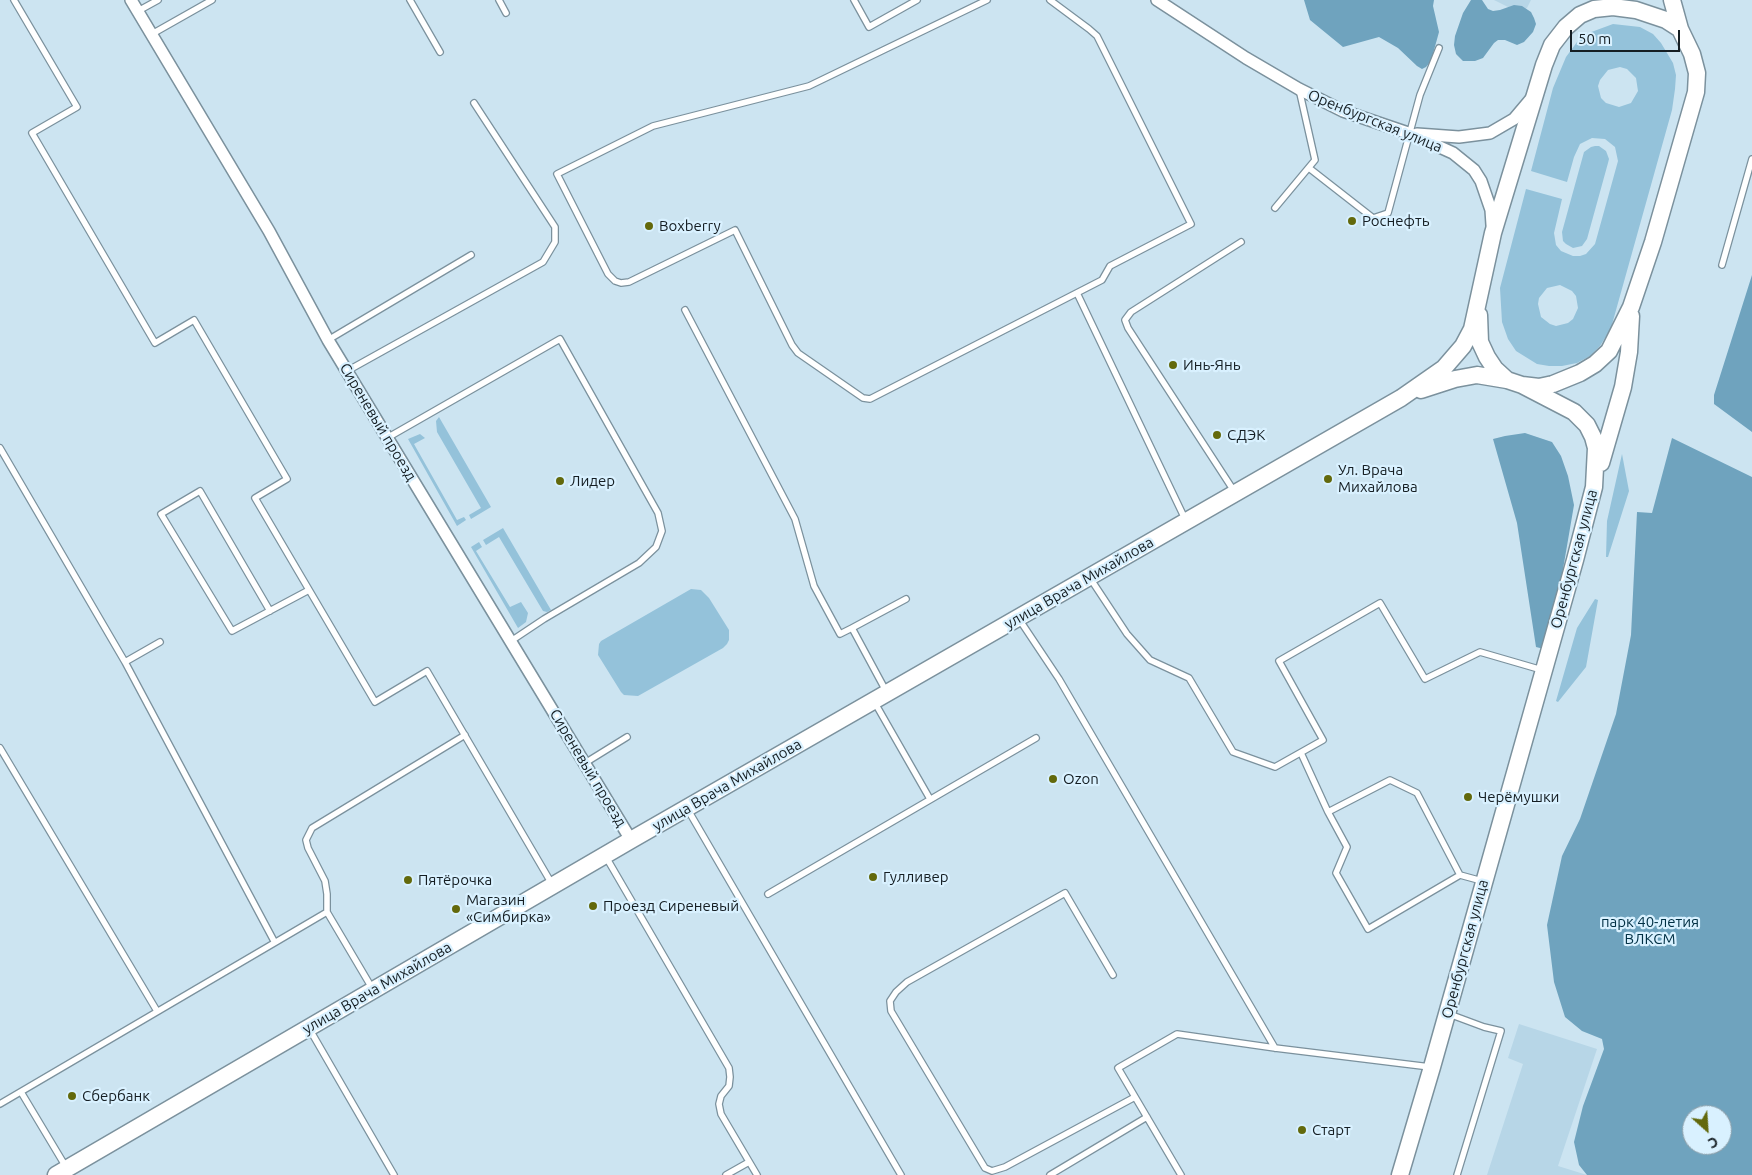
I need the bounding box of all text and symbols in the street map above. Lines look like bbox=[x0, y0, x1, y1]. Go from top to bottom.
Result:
scale bar bbox=[1572, 20, 1682, 52]
text: 50 m bbox=[1578, 30, 1611, 47]
street label: Оренбургская улица bbox=[1305, 86, 1445, 156]
place label: Роснефть bbox=[1362, 212, 1429, 230]
marker: Роснефть bbox=[1346, 215, 1358, 227]
place label: Boxberry bbox=[659, 217, 721, 235]
marker: Boxberry bbox=[643, 220, 655, 232]
place label: Инь-Янь bbox=[1183, 356, 1240, 374]
marker: Инь-Янь bbox=[1167, 359, 1179, 371]
street label: Сиреневый проезд bbox=[336, 360, 420, 484]
place label: СДЭК bbox=[1227, 426, 1265, 444]
marker: СДЭК bbox=[1211, 429, 1223, 441]
place label: Ул. Врача Михайлова bbox=[1338, 461, 1418, 496]
place label: Лидер bbox=[570, 472, 615, 490]
marker: Ул. Врача Михайлова bbox=[1322, 473, 1334, 485]
marker: Лидер bbox=[554, 475, 566, 487]
street label: Оренбургская улица bbox=[1547, 487, 1601, 631]
street label: улица Врача Михайлова bbox=[1001, 533, 1157, 633]
street label: Сиреневый проезд bbox=[546, 706, 630, 830]
street label: улица Врача Михайлова bbox=[649, 735, 805, 835]
place label: Ozon bbox=[1063, 770, 1099, 788]
marker: Ozon bbox=[1047, 773, 1059, 785]
place label: Черёмушки bbox=[1478, 788, 1559, 806]
marker: Черёмушки bbox=[1462, 791, 1474, 803]
place label: Гулливер bbox=[883, 868, 949, 886]
place label: Пятёрочка bbox=[418, 871, 492, 889]
marker: Гулливер bbox=[867, 871, 879, 883]
marker: Пятёрочка bbox=[402, 874, 414, 886]
street label: Оренбургская улица bbox=[1438, 877, 1492, 1021]
place label: Магазин «Симбирка» bbox=[466, 891, 551, 926]
place label: Проезд Сиреневый bbox=[603, 897, 739, 915]
marker: Проезд Сиреневый bbox=[587, 900, 599, 912]
marker: Магазин «Симбирка» bbox=[450, 903, 462, 915]
park label: парк 40-летия ВЛКСМ bbox=[1601, 913, 1699, 948]
street label: улица Врача Михайлова bbox=[299, 938, 455, 1038]
place label: Сбербанк bbox=[82, 1087, 150, 1105]
marker: Сбербанк bbox=[66, 1090, 78, 1102]
north arrow bbox=[1682, 1105, 1732, 1155]
place label: Старт bbox=[1312, 1121, 1351, 1139]
marker: Старт bbox=[1296, 1124, 1308, 1136]
text: С bbox=[1706, 1133, 1721, 1152]

